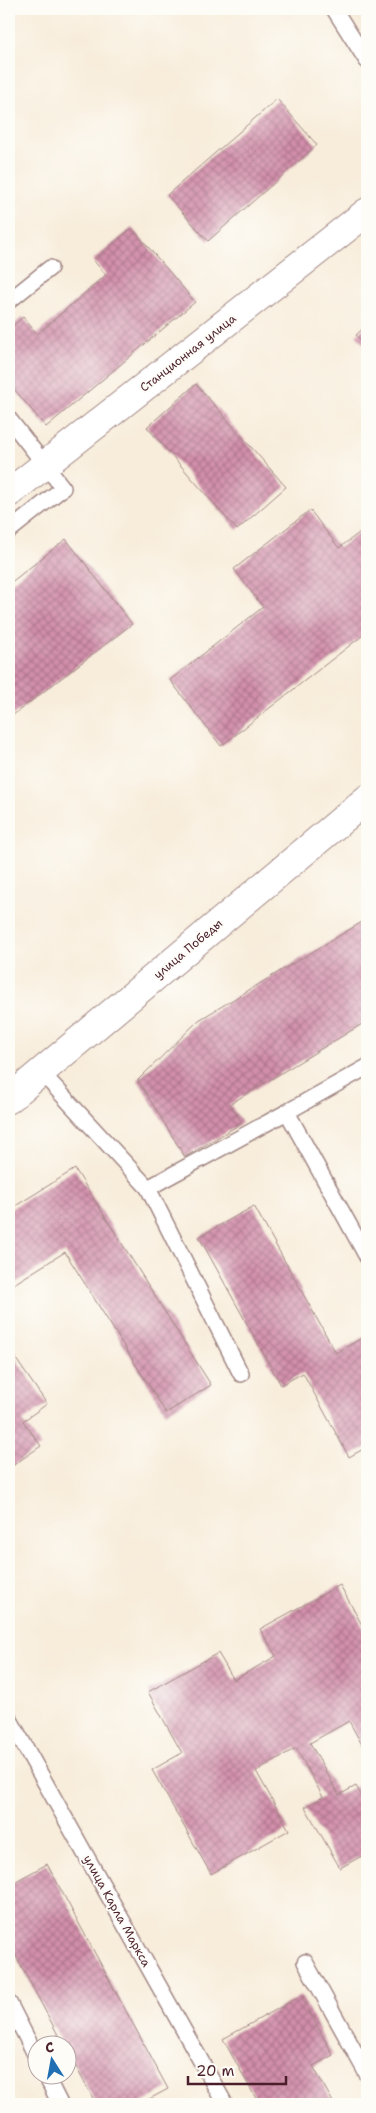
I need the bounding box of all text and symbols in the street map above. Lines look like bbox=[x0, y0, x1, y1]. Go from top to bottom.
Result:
street label: Станционная улица bbox=[137, 310, 240, 396]
street label: улица Победы bbox=[150, 915, 226, 983]
street label: улица Карла Маркса bbox=[80, 1852, 155, 1970]
north arrow bbox=[28, 2036, 78, 2086]
text: С bbox=[44, 2038, 55, 2057]
scale bar bbox=[188, 2053, 286, 2085]
text: 20 m bbox=[196, 2061, 235, 2081]

